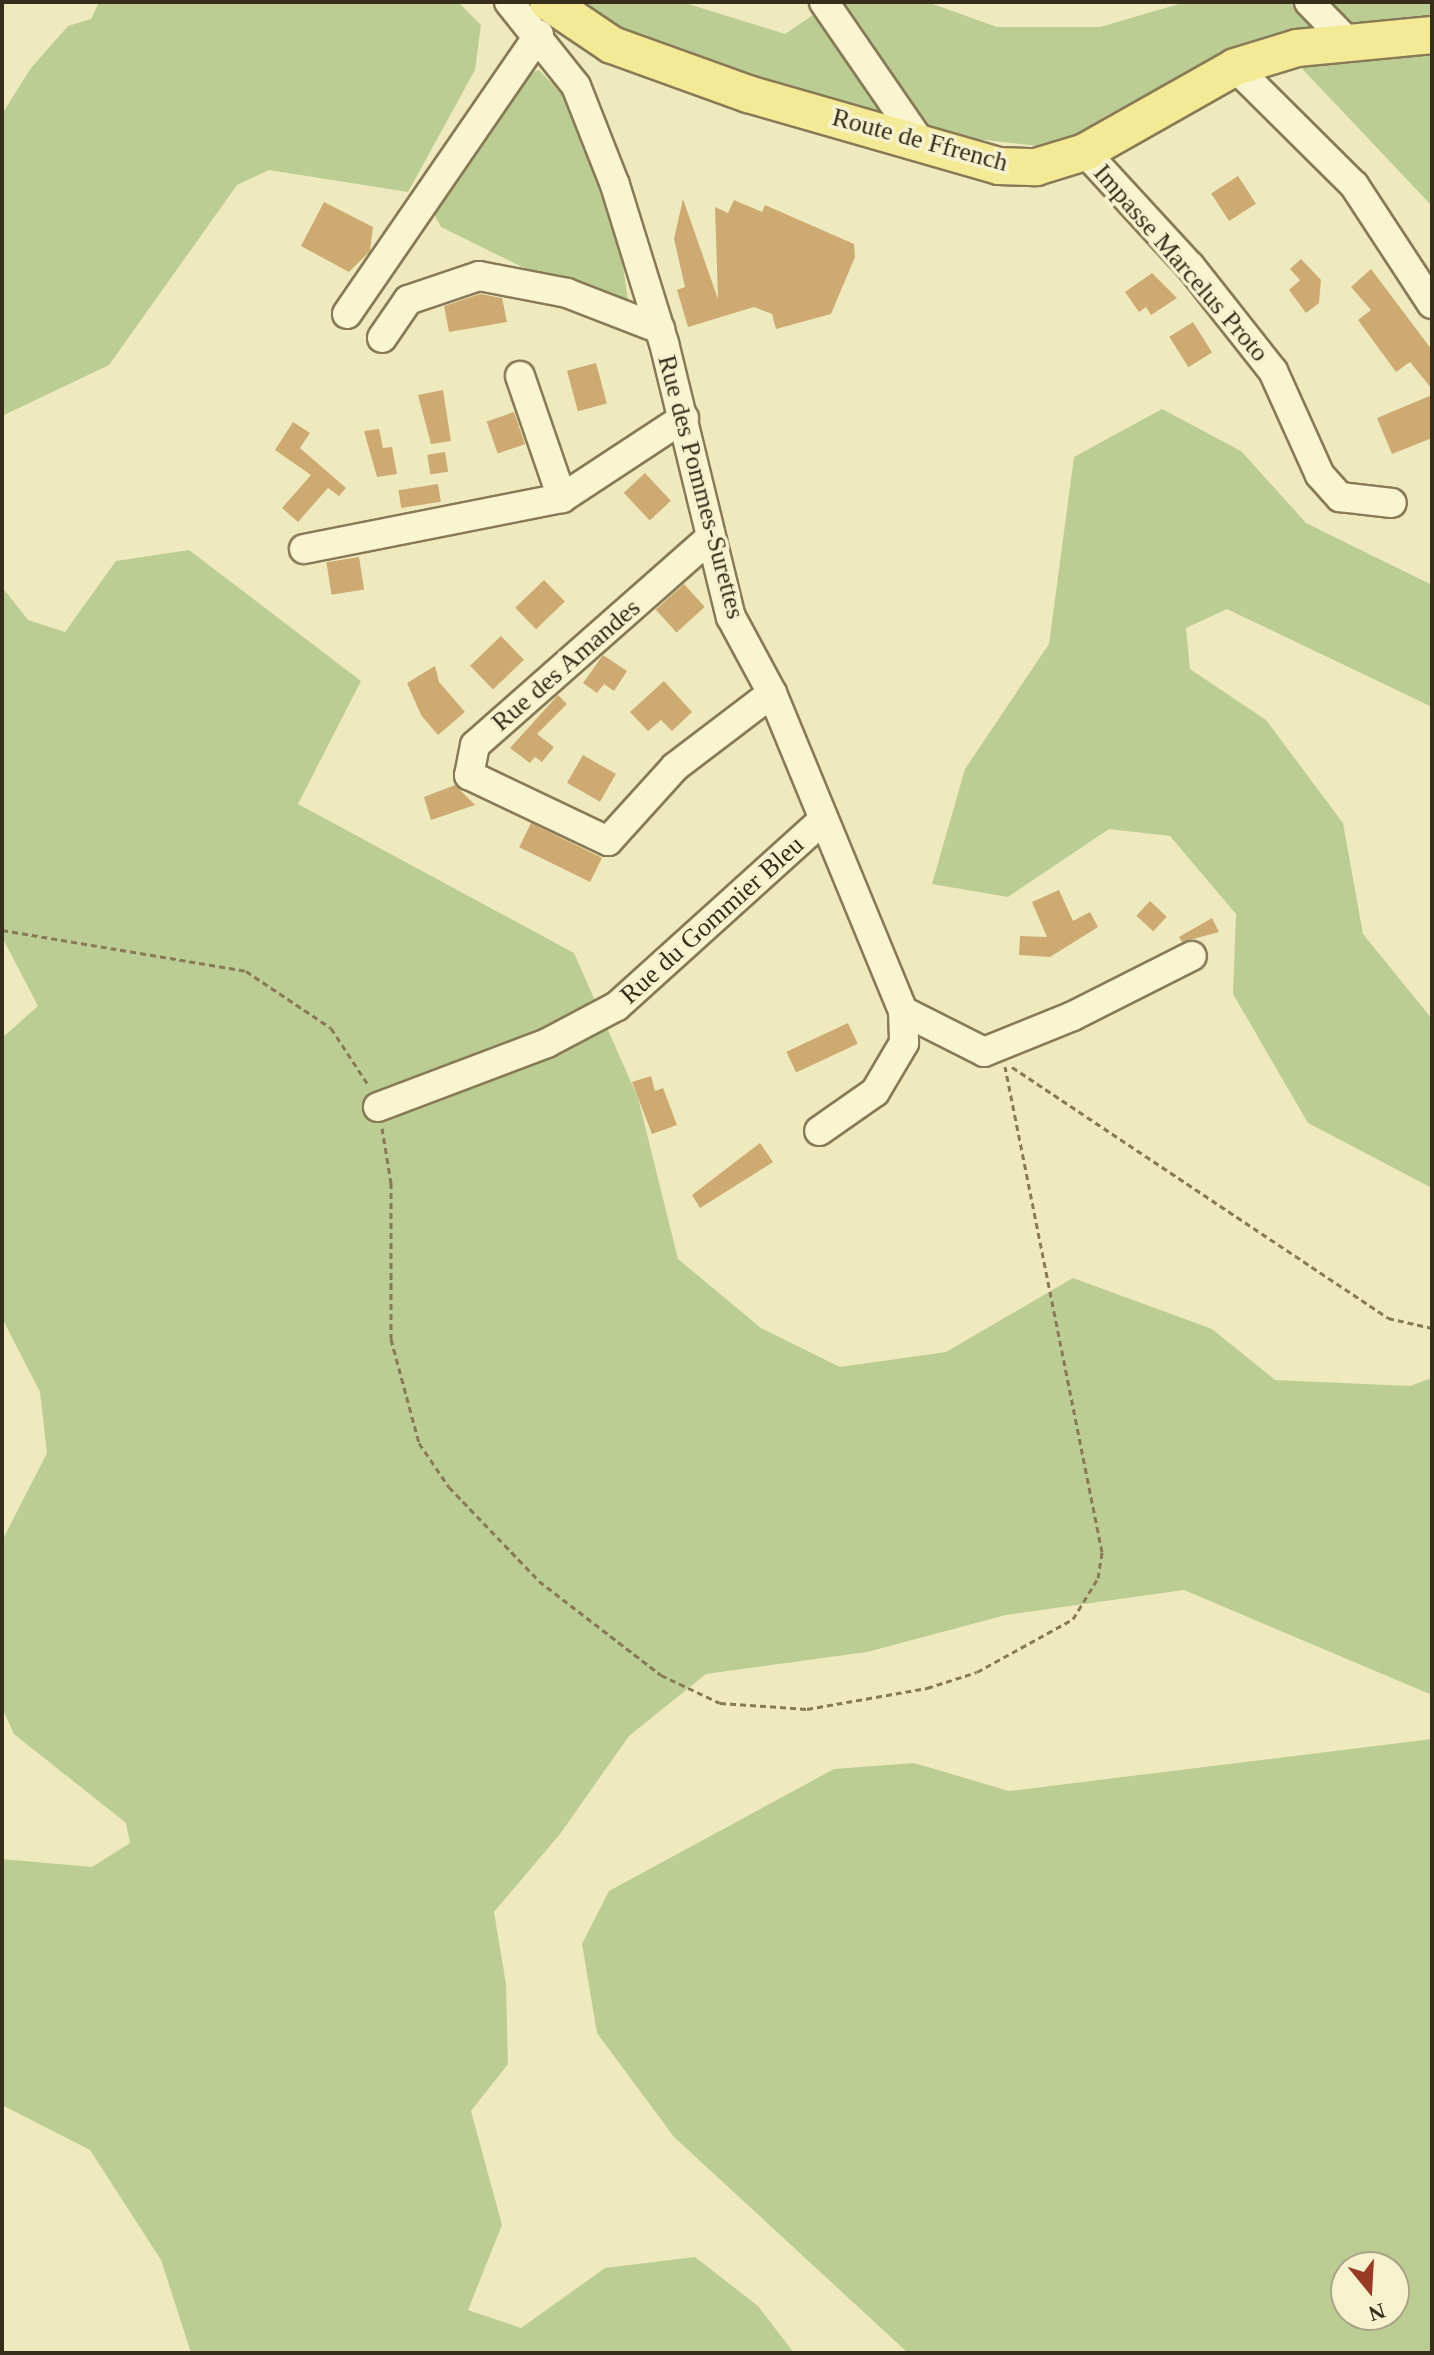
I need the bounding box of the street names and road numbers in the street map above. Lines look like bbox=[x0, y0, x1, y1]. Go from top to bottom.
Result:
street label: Route de Ffrench bbox=[829, 102, 1011, 178]
street label: Impasse Marcelus Proto bbox=[1087, 158, 1275, 368]
street label: Rue des Pommes-Surettes bbox=[651, 352, 751, 622]
street label: Rue des Amandes bbox=[485, 592, 647, 738]
street label: Rue du Gommier Bleu bbox=[614, 829, 810, 1011]

